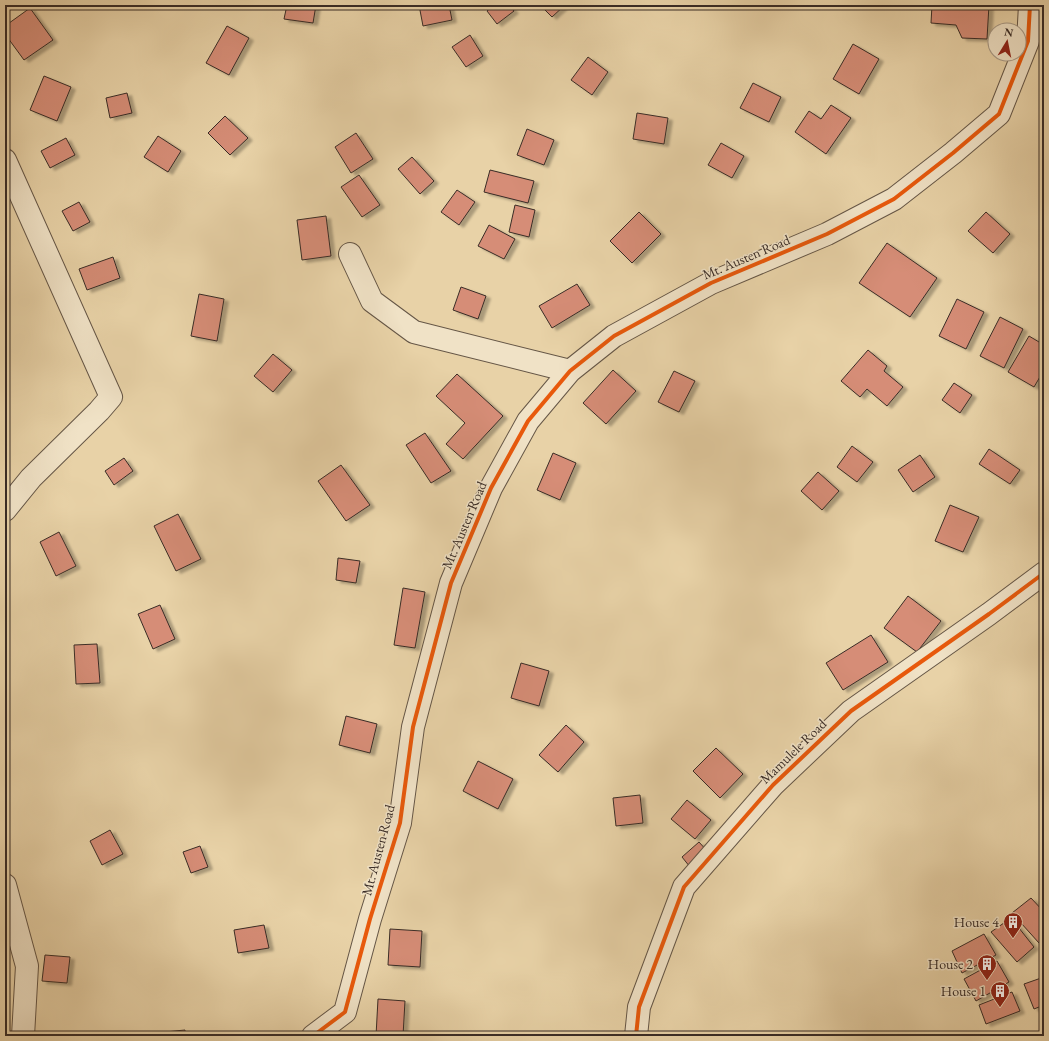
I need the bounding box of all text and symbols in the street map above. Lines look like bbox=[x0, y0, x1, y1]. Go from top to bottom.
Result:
north arrow bbox=[987, 22, 1027, 62]
text: N bbox=[1003, 24, 1014, 40]
street label: Mt. Austen Road bbox=[699, 230, 793, 284]
street label: Mt. Austen Road bbox=[437, 478, 491, 572]
street label: Mamulele Road bbox=[756, 714, 831, 787]
street label: Mt. Austen Road bbox=[357, 802, 399, 897]
building icon: House 4 bbox=[1002, 911, 1024, 939]
place label: House 4 bbox=[954, 913, 999, 931]
building icon: House 2 bbox=[976, 953, 998, 981]
place label: House 2 bbox=[928, 955, 973, 973]
building icon: House 1 bbox=[989, 980, 1011, 1008]
place label: House 1 bbox=[941, 982, 986, 1000]

